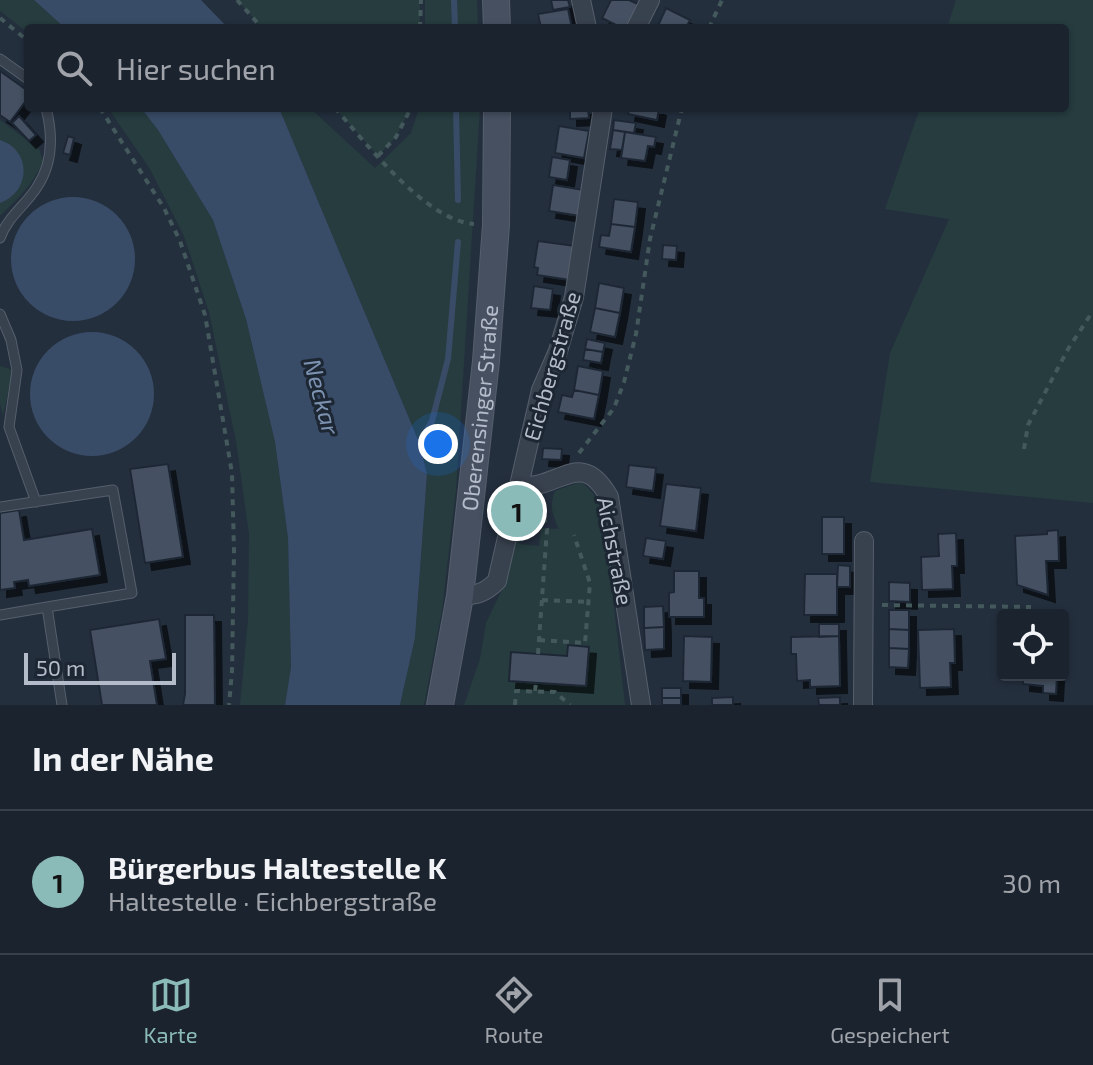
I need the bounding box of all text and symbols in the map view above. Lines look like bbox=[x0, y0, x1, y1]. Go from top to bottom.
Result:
search box bbox=[24, 24, 1069, 112]
icon: search bbox=[52, 46, 96, 90]
text: Hier suchen bbox=[116, 50, 276, 86]
street label: Eichbergstraße bbox=[517, 288, 585, 443]
street label: Oberensinger Straße bbox=[455, 304, 502, 512]
water label: Neckar bbox=[298, 356, 347, 438]
your location bbox=[418, 424, 458, 464]
pin: 1 bbox=[491, 481, 543, 541]
street label: Aichstraße bbox=[593, 494, 639, 607]
map controls bbox=[997, 609, 1069, 681]
button: locate bbox=[997, 609, 1069, 681]
scale bar bbox=[24, 649, 176, 685]
text: 50 m bbox=[36, 654, 85, 680]
text: In der Nähe bbox=[32, 737, 214, 778]
text: Bürgerbus Haltestelle K bbox=[108, 849, 447, 885]
text: 1 bbox=[52, 867, 64, 898]
text: 30 m bbox=[1002, 867, 1061, 898]
text: Haltestelle · Eichbergstraße bbox=[108, 885, 437, 916]
tab: Karte bbox=[143, 973, 198, 1047]
tab: Route bbox=[484, 973, 543, 1047]
tab: Gespeichert bbox=[830, 973, 950, 1047]

